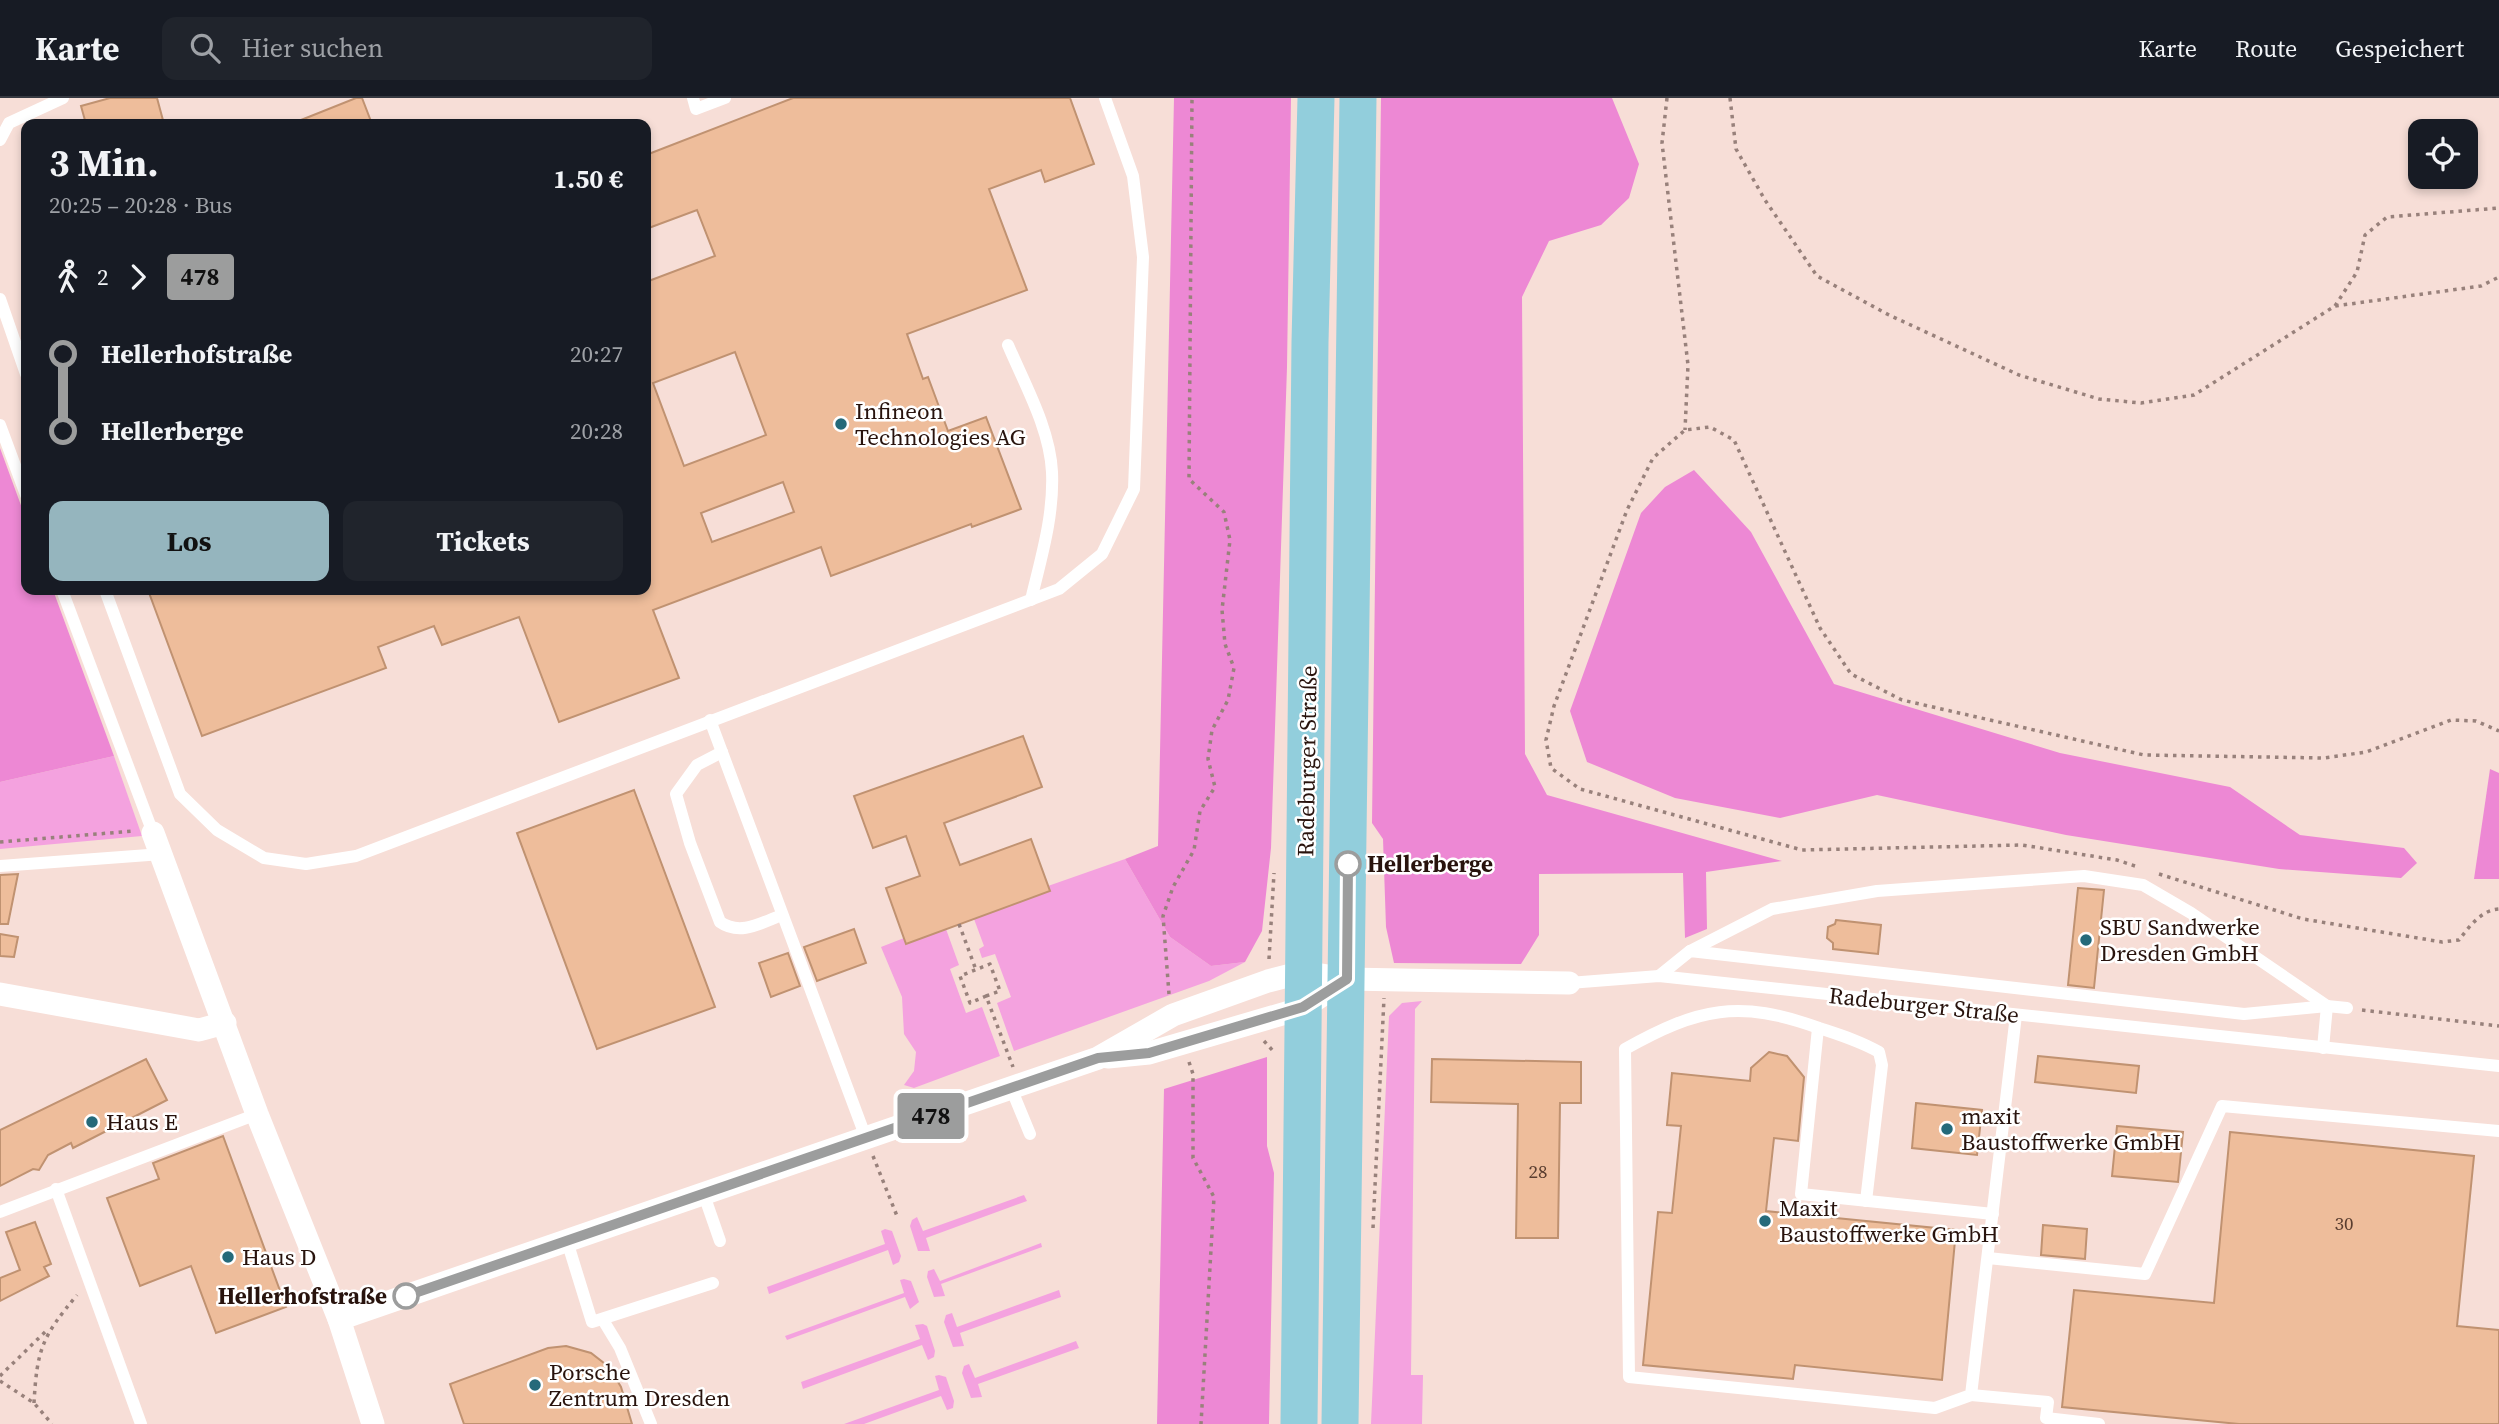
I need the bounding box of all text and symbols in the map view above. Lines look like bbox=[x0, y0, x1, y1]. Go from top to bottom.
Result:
search box bbox=[162, 17, 652, 80]
text: Karte bbox=[35, 26, 120, 71]
icon: search bbox=[186, 29, 224, 67]
text: Hier suchen bbox=[242, 30, 383, 66]
text: Karte bbox=[2138, 32, 2197, 65]
text: Route bbox=[2235, 32, 2297, 65]
text: Gespeichert bbox=[2335, 32, 2464, 65]
map controls bbox=[2408, 119, 2478, 189]
button: locate bbox=[2408, 119, 2478, 189]
text: 3 Min. bbox=[49, 137, 159, 189]
text: 1.50 € bbox=[553, 161, 623, 197]
text: 20:25 – 20:28 · Bus bbox=[49, 189, 232, 221]
icon: walk bbox=[49, 258, 87, 296]
icon: forward bbox=[119, 258, 157, 296]
text: 478 bbox=[181, 260, 220, 293]
text: 2 bbox=[97, 261, 109, 293]
text: Hellerhofstraße bbox=[101, 336, 292, 372]
text: 20:27 bbox=[570, 338, 623, 370]
place label: Infineon Technologies AG bbox=[855, 395, 1026, 453]
text: Hellerberge bbox=[101, 413, 244, 449]
text: 20:28 bbox=[570, 415, 623, 447]
marker: Infineon Technologies AG bbox=[833, 416, 849, 432]
button: Los bbox=[49, 501, 329, 581]
button: Tickets bbox=[343, 501, 623, 581]
street label: Radeburger Straße bbox=[1289, 665, 1325, 857]
place label: Hellerberge bbox=[1367, 848, 1493, 880]
marker: Hellerberge bbox=[1335, 851, 1361, 877]
place label: SBU Sandwerke Dresden GmbH bbox=[2100, 911, 2260, 969]
marker: SBU Sandwerke Dresden GmbH bbox=[2078, 932, 2094, 948]
street label: Radeburger Straße bbox=[1827, 979, 2021, 1031]
line badge: 478 bbox=[891, 1093, 971, 1139]
text: 478 bbox=[911, 1099, 951, 1132]
place label: maxit Baustoffwerke GmbH bbox=[1961, 1100, 2181, 1158]
place label: Haus E bbox=[106, 1106, 178, 1138]
marker: Haus E bbox=[84, 1114, 100, 1130]
marker: maxit Baustoffwerke GmbH bbox=[1939, 1121, 1955, 1137]
house number: 28 bbox=[1528, 1158, 1548, 1184]
place label: Maxit Baustoffwerke GmbH bbox=[1779, 1192, 1999, 1250]
house number: 30 bbox=[2334, 1210, 2354, 1236]
marker: Maxit Baustoffwerke GmbH bbox=[1757, 1213, 1773, 1229]
place label: Haus D bbox=[242, 1241, 316, 1273]
marker: Haus D bbox=[220, 1249, 236, 1265]
place label: Hellerhofstraße bbox=[218, 1280, 387, 1312]
marker: Hellerhofstraße bbox=[393, 1283, 419, 1309]
place label: Porsche Zentrum Dresden bbox=[549, 1356, 730, 1414]
marker: Porsche Zentrum Dresden bbox=[527, 1377, 543, 1393]

